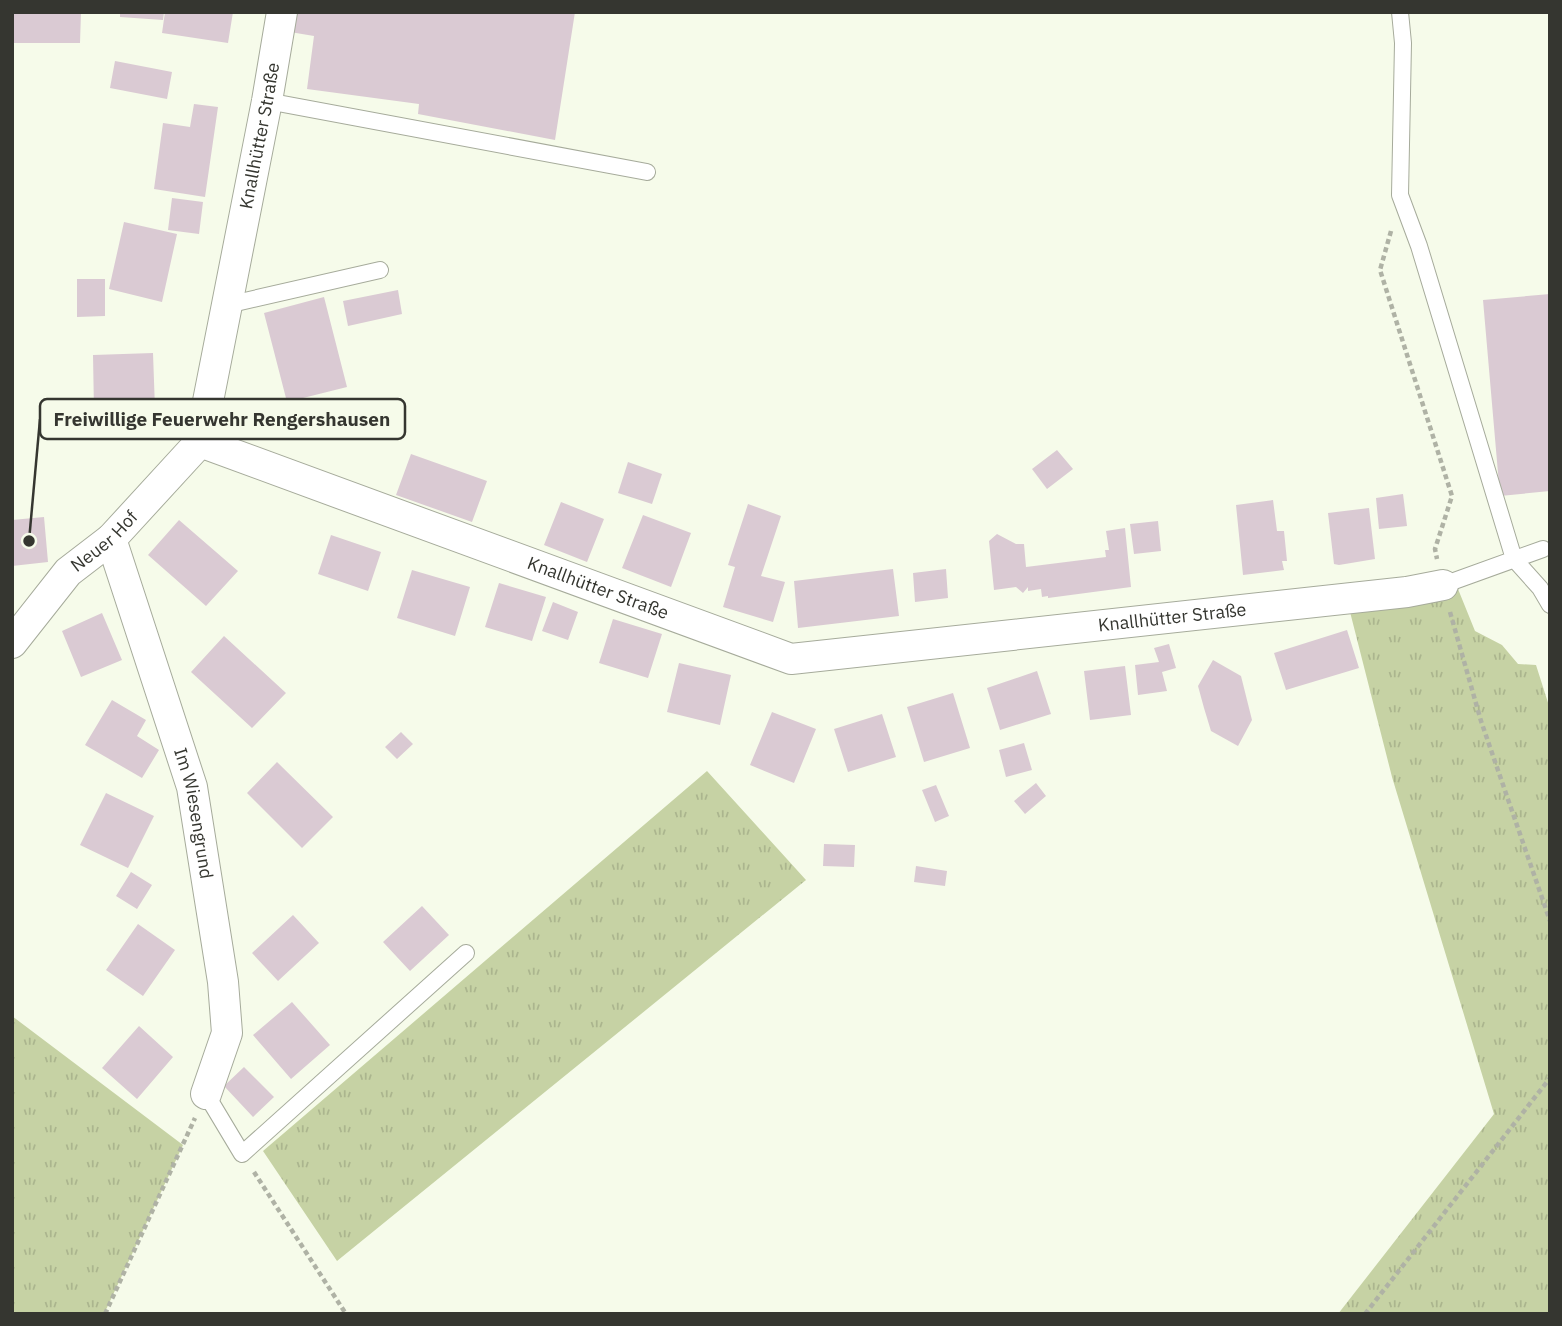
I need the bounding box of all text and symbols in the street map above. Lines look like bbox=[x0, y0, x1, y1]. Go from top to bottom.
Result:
street label: Knallhütter Straße bbox=[234, 61, 284, 211]
callout: Freiwillige Feuerwehr Rengershausen bbox=[40, 399, 405, 439]
text: Freiwillige Feuerwehr Rengershausen bbox=[54, 407, 390, 431]
street label: Neuer Hof bbox=[66, 505, 143, 577]
street label: Knallhütter Straße bbox=[524, 551, 672, 624]
street label: Knallhütter Straße bbox=[1097, 598, 1247, 637]
street label: Im Wiesengrund bbox=[169, 745, 218, 880]

